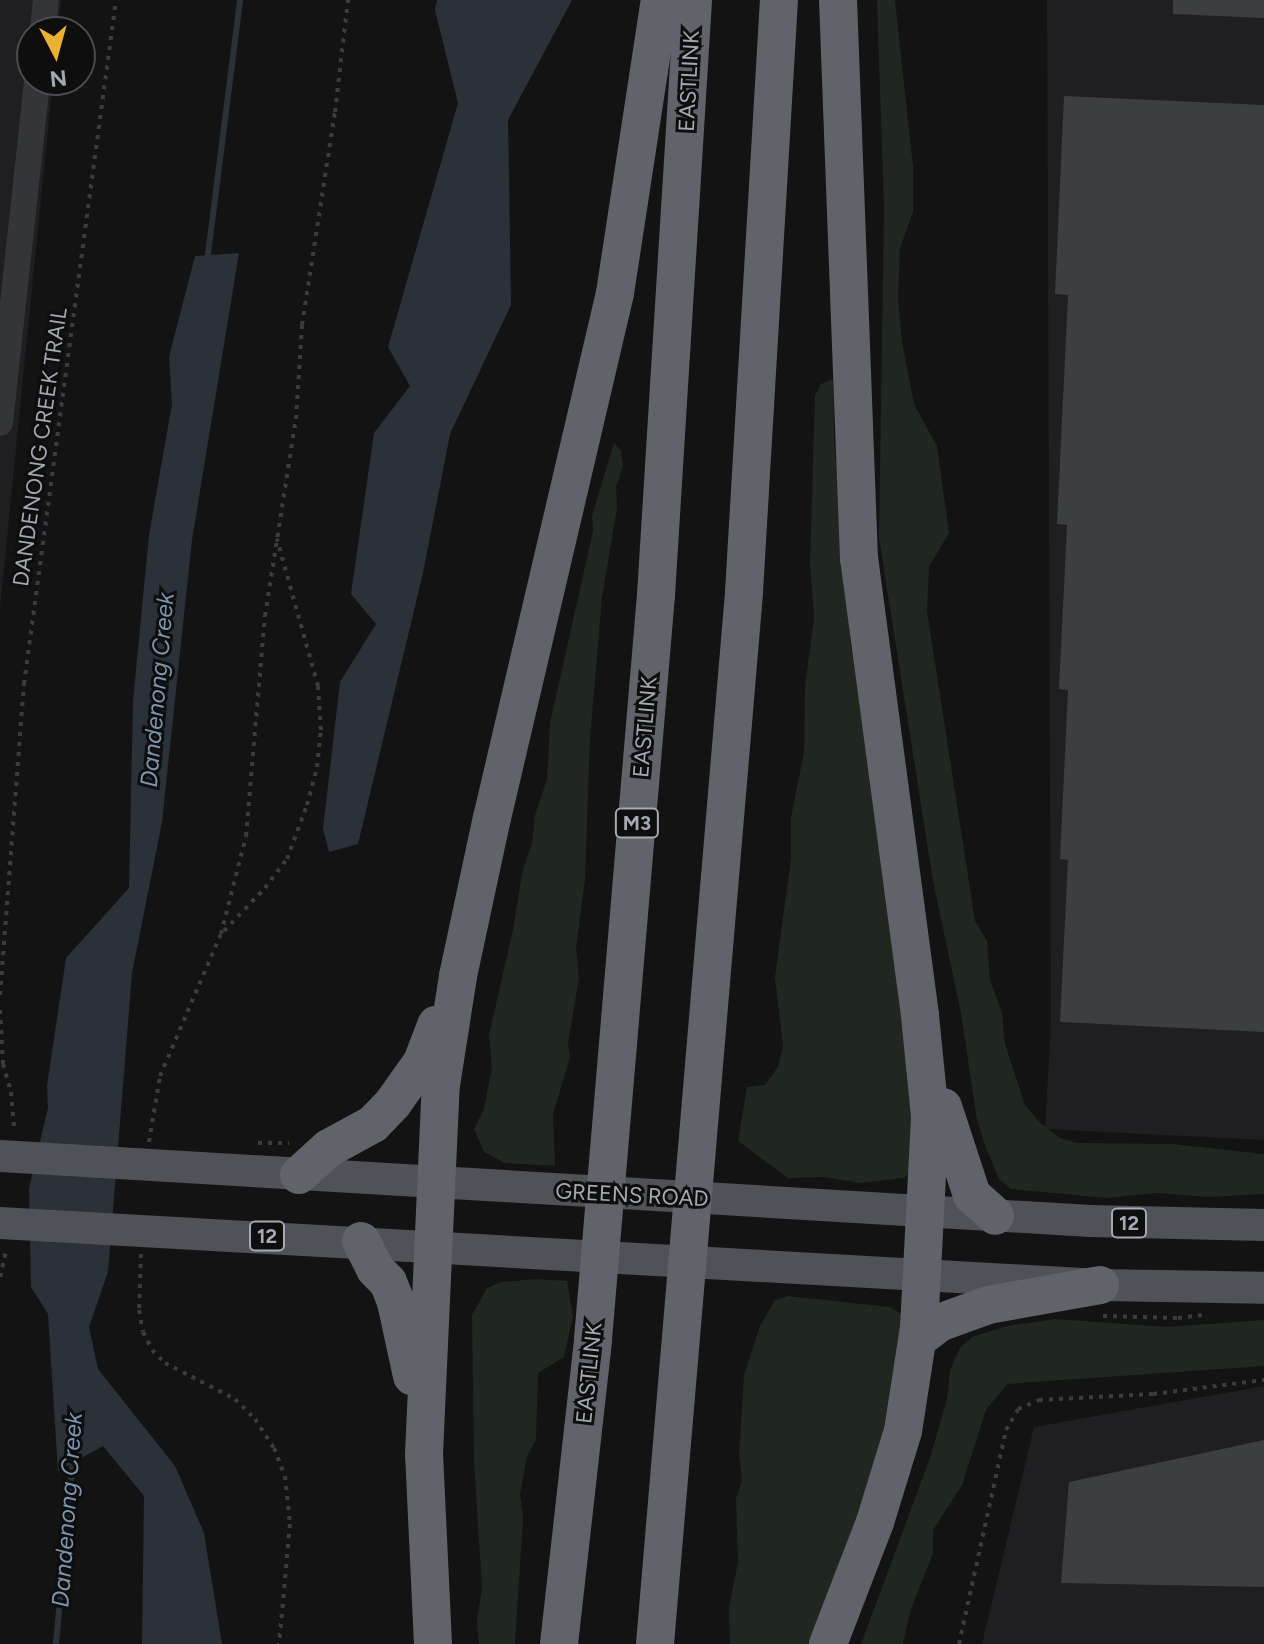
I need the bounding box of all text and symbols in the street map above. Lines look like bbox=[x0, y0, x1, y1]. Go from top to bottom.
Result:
north arrow bbox=[16, 16, 96, 96]
street label: EASTLINK bbox=[673, 30, 705, 132]
text: N bbox=[48, 64, 68, 93]
street label: DANDENONG CREEK TRAIL bbox=[7, 306, 73, 588]
water label: Dandenong Creek bbox=[134, 591, 180, 789]
street label: EASTLINK bbox=[627, 675, 663, 779]
road number: M3 bbox=[613, 807, 661, 839]
street label: GREENS ROAD bbox=[555, 1178, 709, 1212]
road number: 12 bbox=[1109, 1207, 1149, 1239]
road number: 12 bbox=[247, 1220, 287, 1252]
street label: EASTLINK bbox=[571, 1321, 607, 1425]
water label: Dandenong Creek bbox=[46, 1412, 88, 1608]

